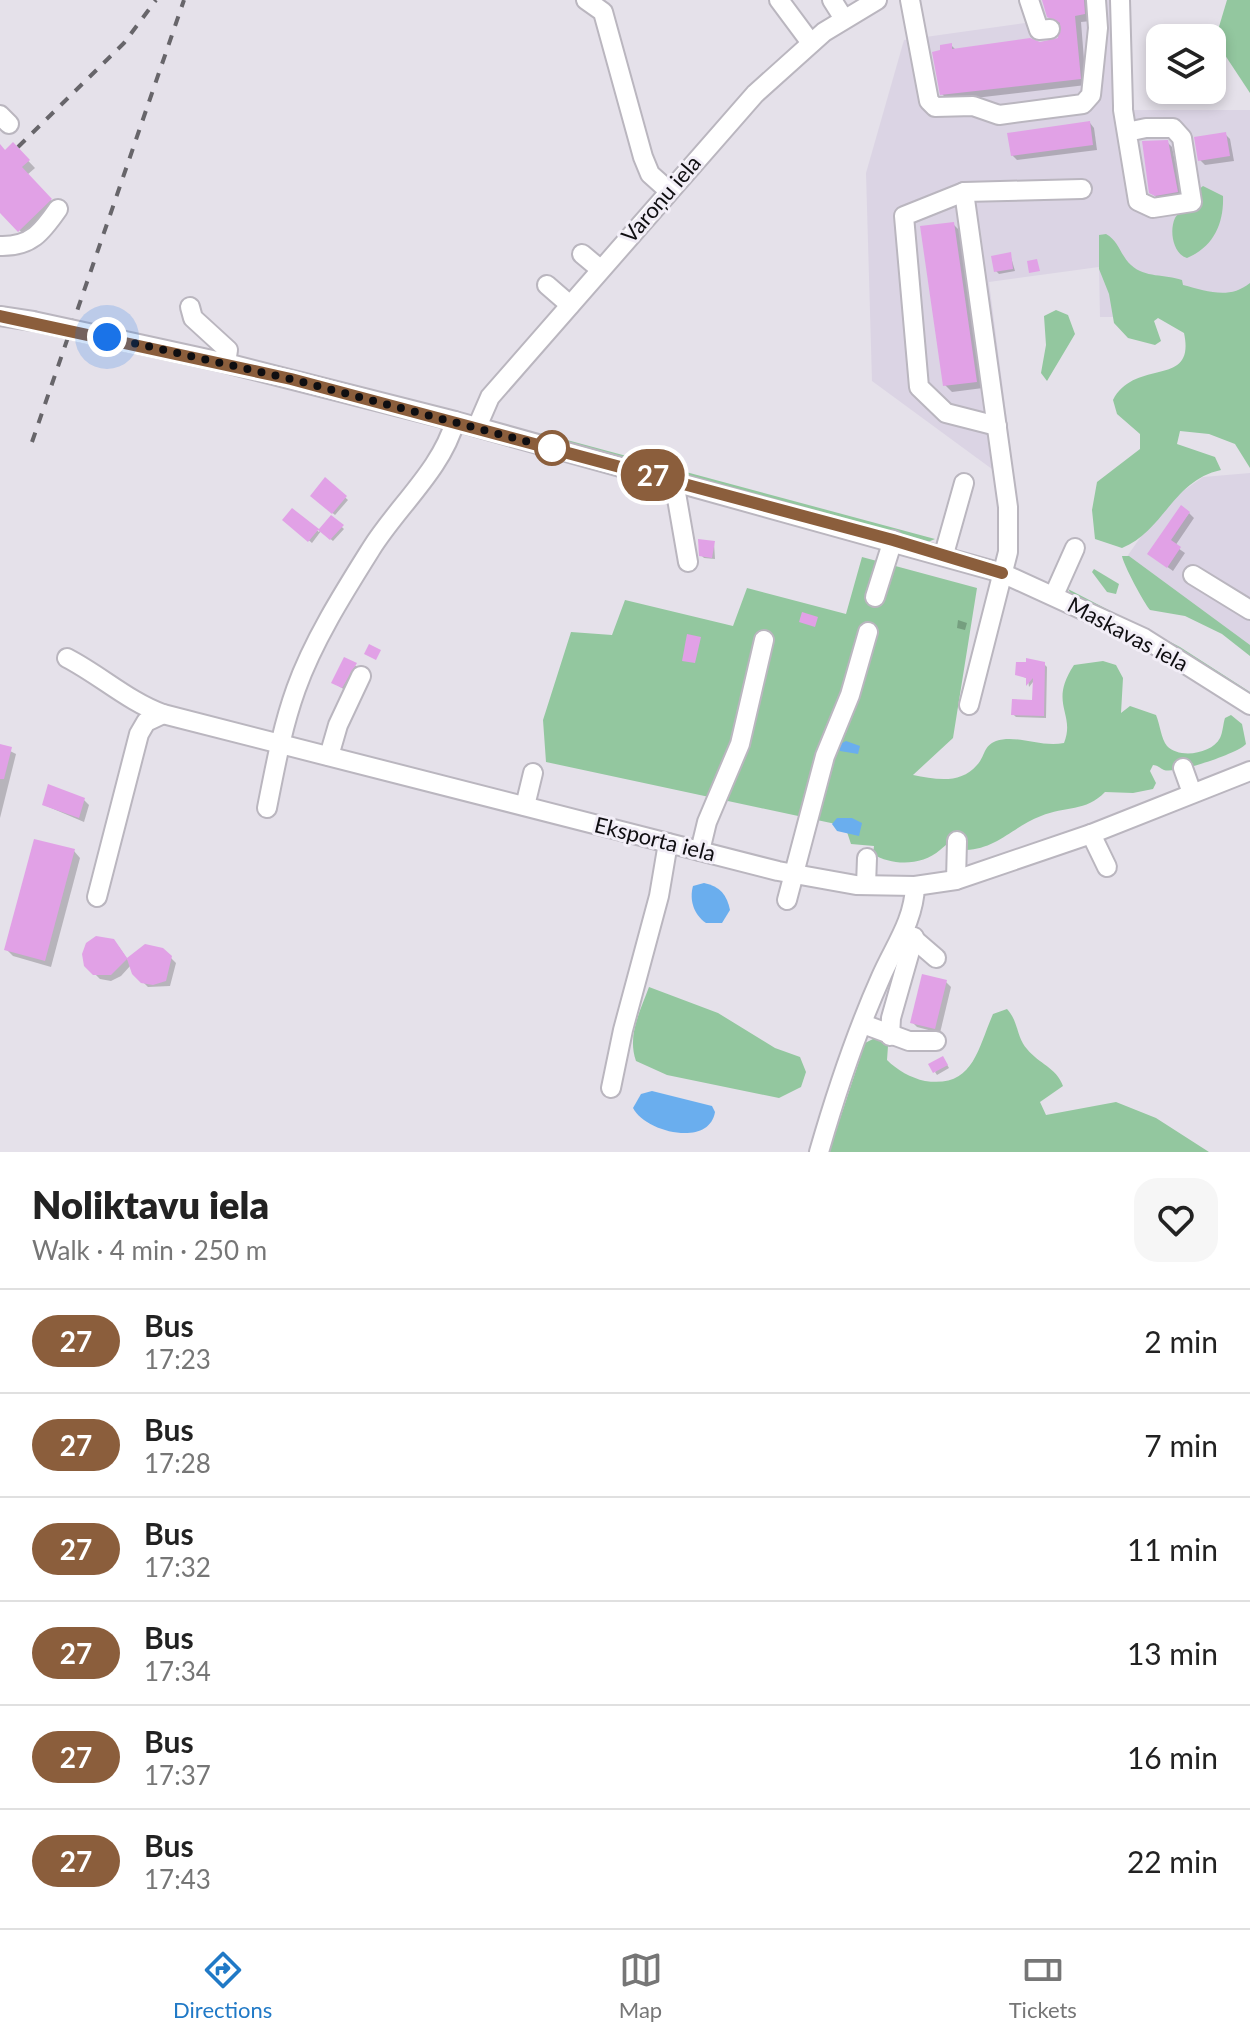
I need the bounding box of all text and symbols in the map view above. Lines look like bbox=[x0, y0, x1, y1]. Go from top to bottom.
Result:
map controls bbox=[1146, 24, 1226, 104]
button: layers bbox=[1146, 24, 1226, 104]
street label: Varoņu iela bbox=[615, 149, 706, 248]
your location bbox=[87, 317, 127, 357]
unlabelled marker bbox=[535, 431, 569, 465]
line badge: 27 bbox=[617, 449, 689, 501]
text: 27 bbox=[637, 458, 669, 492]
street label: Maskavas iela bbox=[1063, 590, 1193, 677]
street label: Eksporta iela bbox=[592, 810, 718, 867]
button: heart bbox=[1134, 1178, 1218, 1262]
text: Noliktavu iela bbox=[32, 1181, 269, 1227]
text: Walk · 4 min · 250 m bbox=[32, 1234, 267, 1266]
text: Bus bbox=[144, 1307, 194, 1343]
text: 2 min bbox=[1144, 1323, 1218, 1359]
text: 27 bbox=[60, 1324, 92, 1358]
text: 17:23 bbox=[144, 1343, 211, 1375]
text: Bus bbox=[144, 1411, 194, 1447]
text: 7 min bbox=[1144, 1427, 1218, 1463]
text: 27 bbox=[60, 1428, 92, 1462]
text: 17:28 bbox=[144, 1447, 211, 1479]
text: Bus bbox=[144, 1515, 194, 1551]
text: 11 min bbox=[1127, 1531, 1218, 1567]
text: 27 bbox=[60, 1532, 92, 1566]
text: 17:32 bbox=[144, 1551, 211, 1583]
text: Bus bbox=[144, 1619, 194, 1655]
text: 13 min bbox=[1127, 1635, 1218, 1671]
text: 27 bbox=[60, 1636, 92, 1670]
text: 17:34 bbox=[144, 1655, 211, 1687]
text: Bus bbox=[144, 1723, 194, 1759]
text: 16 min bbox=[1127, 1739, 1218, 1775]
text: 27 bbox=[60, 1740, 92, 1774]
text: 17:37 bbox=[144, 1759, 211, 1791]
text: Bus bbox=[144, 1827, 194, 1863]
text: 22 min bbox=[1127, 1843, 1218, 1879]
text: 27 bbox=[60, 1844, 92, 1878]
text: 17:43 bbox=[144, 1863, 211, 1895]
tab: Directions bbox=[173, 1948, 272, 2023]
tab: Map bbox=[619, 1948, 663, 2023]
tab: Tickets bbox=[1009, 1948, 1077, 2023]

